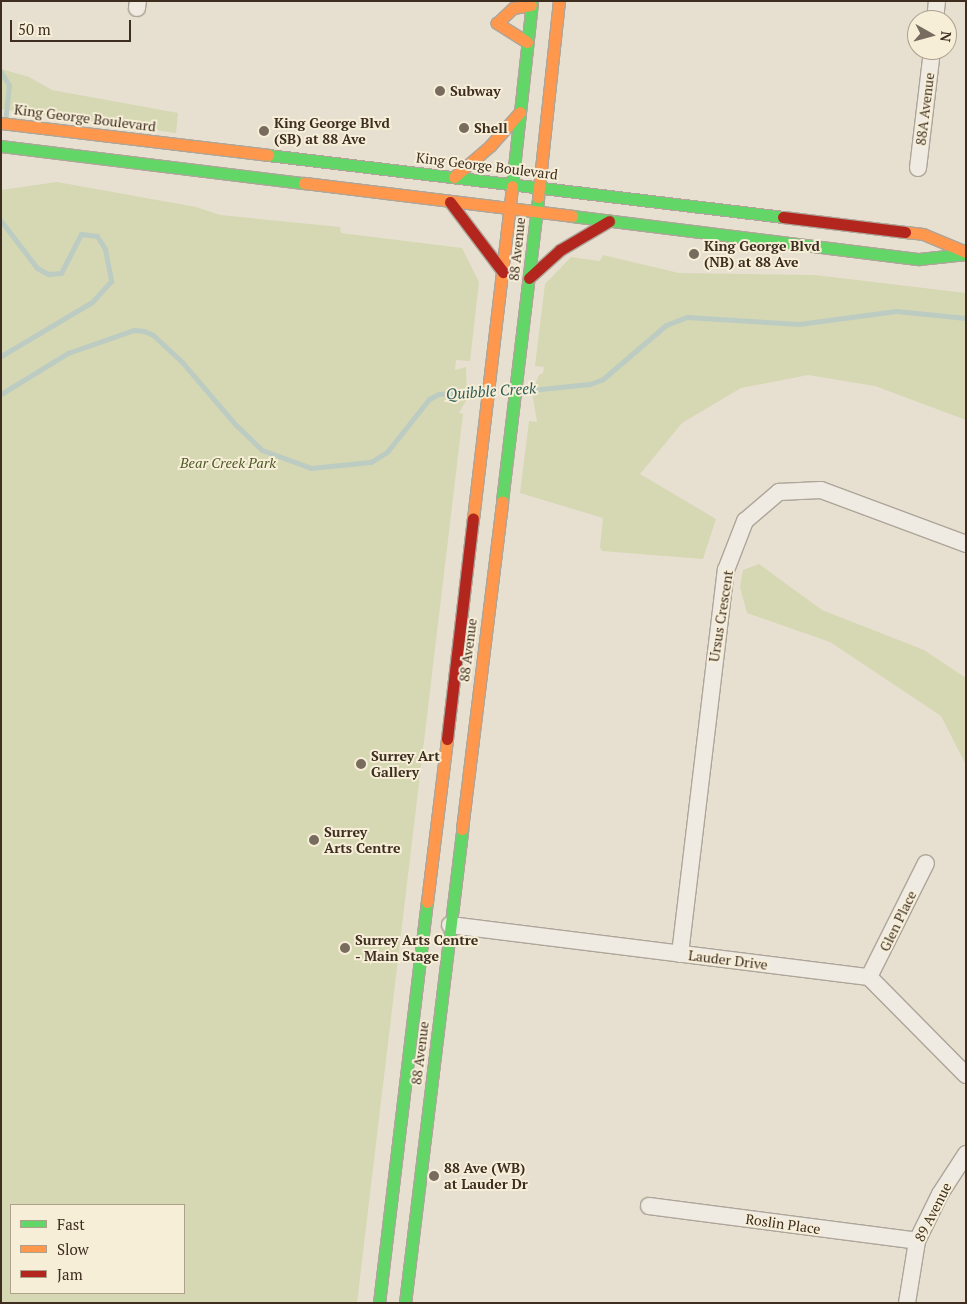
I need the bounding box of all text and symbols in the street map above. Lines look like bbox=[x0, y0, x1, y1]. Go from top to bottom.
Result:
scale bar bbox=[12, 10, 134, 42]
north arrow bbox=[907, 10, 957, 60]
text: 50 m bbox=[18, 19, 51, 39]
text: N bbox=[936, 30, 956, 43]
street label: 88A Avenue bbox=[912, 71, 938, 147]
place label: Subway bbox=[450, 83, 501, 99]
marker: Subway bbox=[434, 85, 446, 97]
street label: King George Boulevard bbox=[13, 101, 157, 135]
place label: King George Blvd (SB) at 88 Ave bbox=[274, 115, 390, 148]
place label: Shell bbox=[474, 120, 508, 136]
marker: Shell bbox=[458, 122, 470, 134]
marker: King George Blvd (SB) at 88 Ave bbox=[258, 125, 270, 137]
street label: King George Boulevard bbox=[415, 149, 559, 183]
street label: 88 Avenue bbox=[505, 216, 529, 282]
place label: King George Blvd (NB) at 88 Ave bbox=[704, 238, 820, 270]
marker: King George Blvd (NB) at 88 Ave bbox=[688, 248, 700, 260]
water label: Quibble Creek bbox=[445, 379, 537, 403]
park label: Bear Creek Park bbox=[180, 455, 276, 471]
street label: Ursus Crescent bbox=[705, 569, 737, 663]
street label: 88 Avenue bbox=[456, 617, 480, 683]
place label: Surrey Art Gallery bbox=[371, 748, 440, 780]
marker: Surrey Art Gallery bbox=[355, 758, 367, 770]
place label: Surrey Arts Centre bbox=[324, 824, 400, 856]
marker: Surrey Arts Centre bbox=[308, 834, 320, 846]
street label: Glen Place bbox=[876, 888, 920, 954]
place label: Surrey Arts Centre - Main Stage bbox=[355, 932, 478, 964]
marker: Surrey Arts Centre - Main Stage bbox=[339, 942, 351, 954]
street label: Lauder Drive bbox=[687, 947, 769, 973]
street label: 88 Avenue bbox=[408, 1020, 432, 1086]
place label: 88 Ave (WB) at Lauder Dr bbox=[444, 1160, 528, 1192]
marker: 88 Ave (WB) at Lauder Dr bbox=[428, 1170, 440, 1182]
street label: 89 Avenue bbox=[911, 1180, 955, 1244]
legend bbox=[10, 1204, 185, 1294]
street label: Roslin Place bbox=[744, 1210, 822, 1238]
text: Fast bbox=[57, 1214, 85, 1234]
text: Slow bbox=[57, 1239, 89, 1259]
text: Jam bbox=[57, 1264, 83, 1284]

